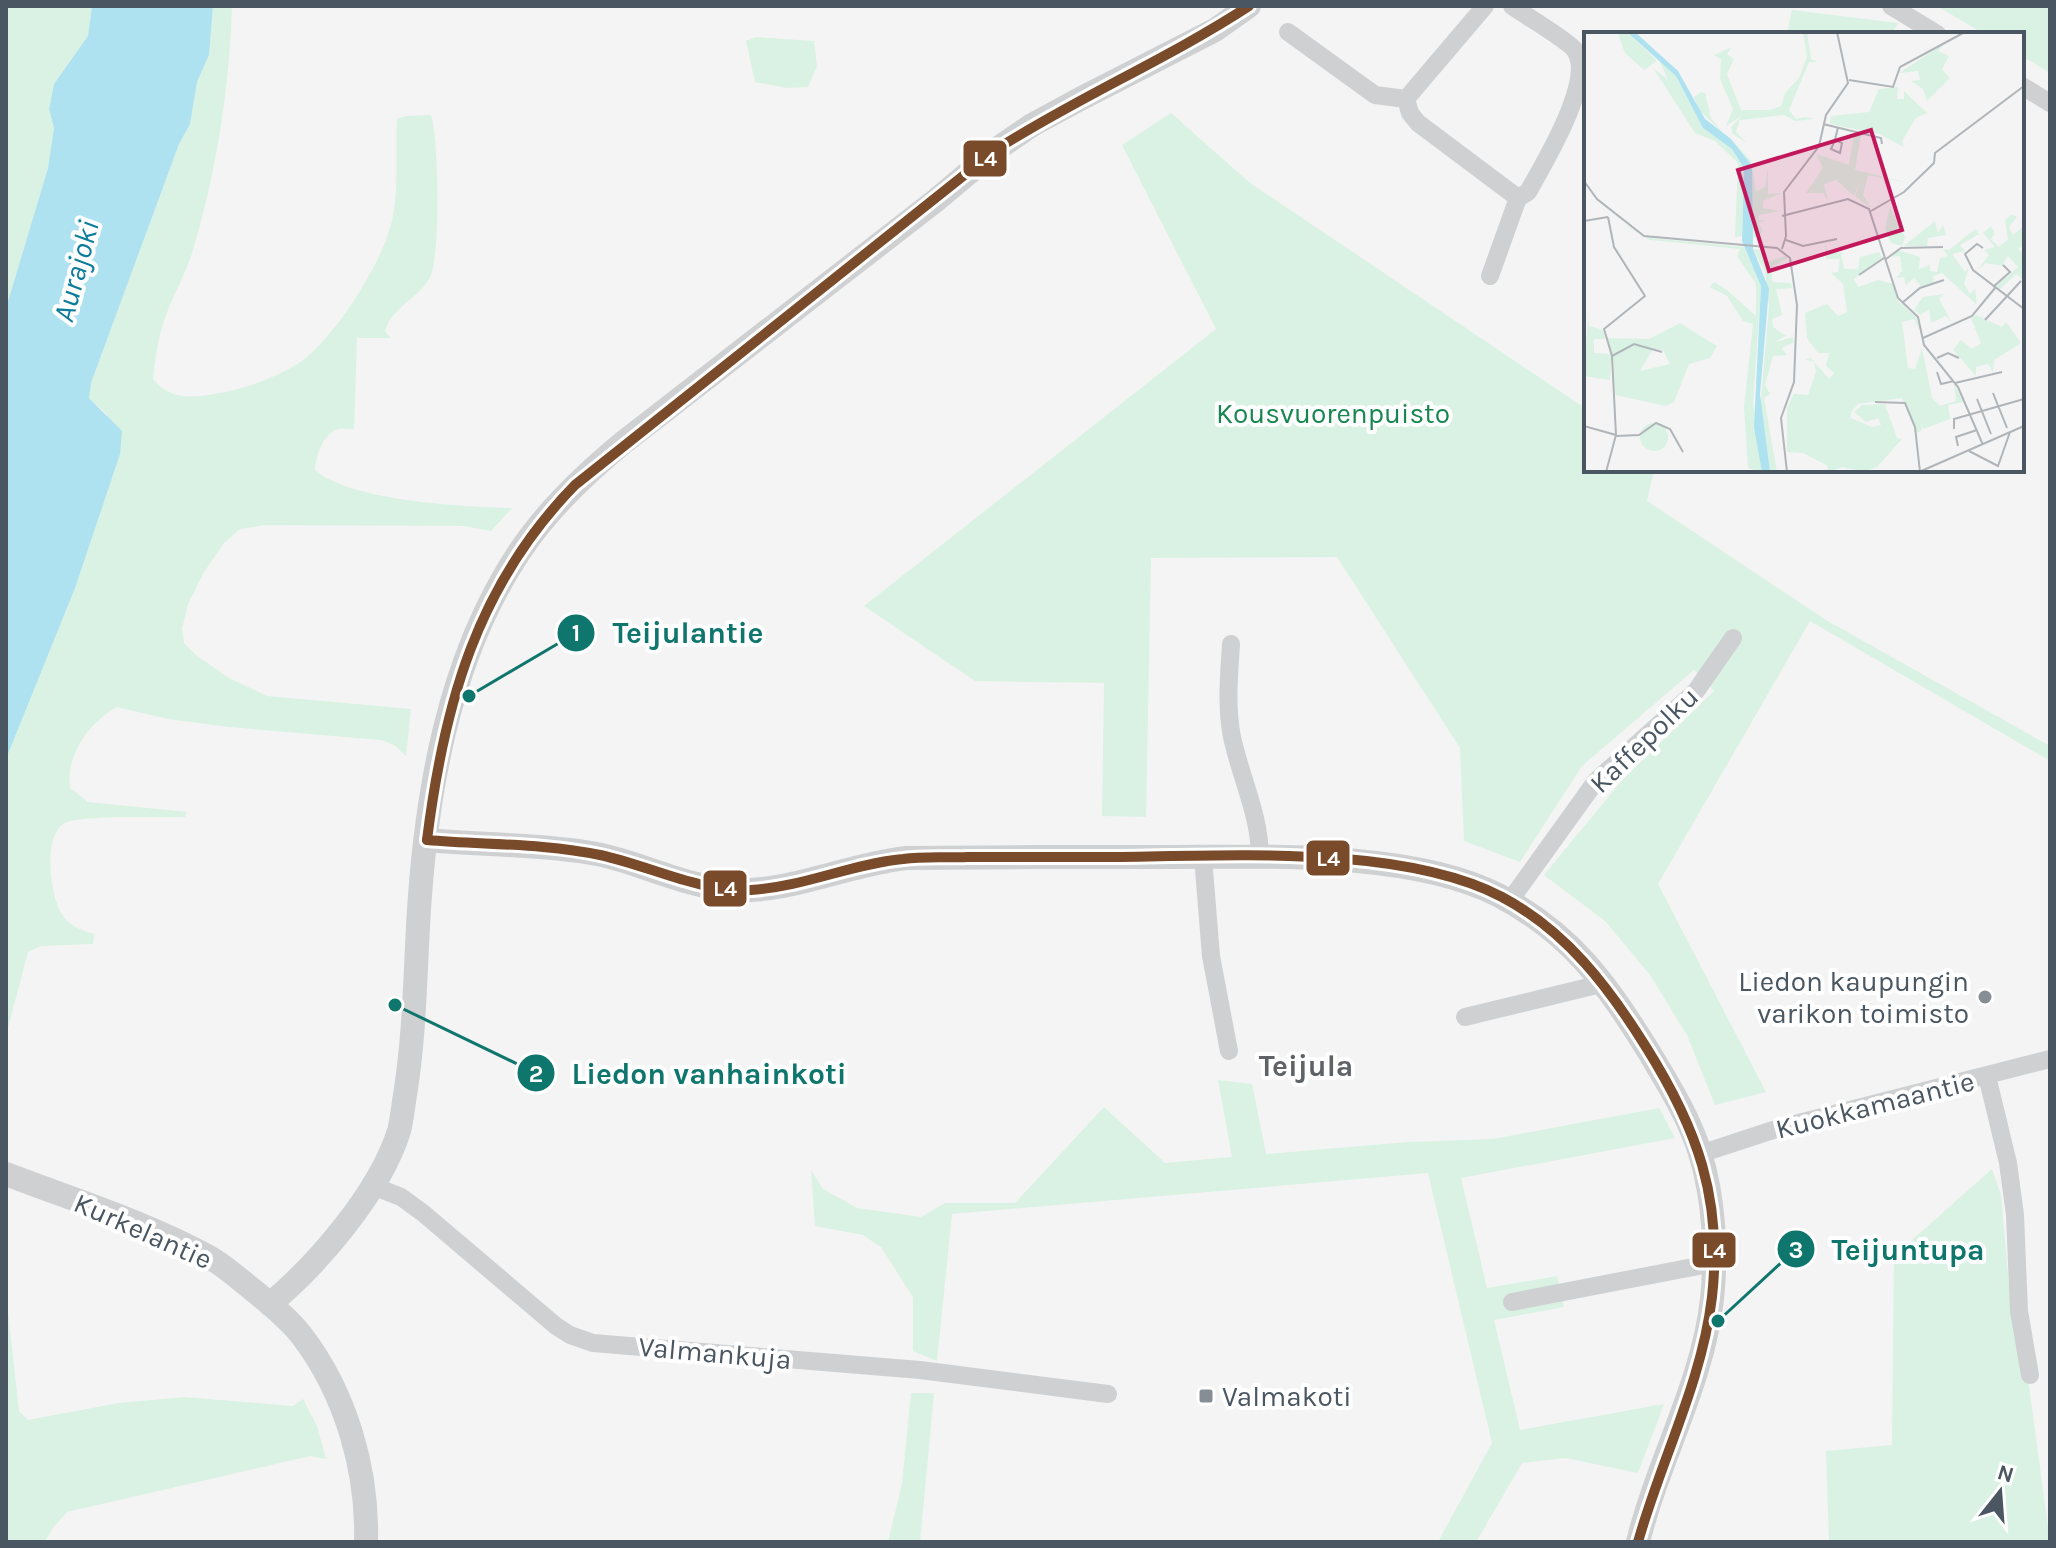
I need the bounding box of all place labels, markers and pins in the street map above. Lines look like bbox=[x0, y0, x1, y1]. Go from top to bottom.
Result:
callout: Teijulantie bbox=[556, 606, 779, 660]
place label: Liedon kaupungin varikon toimisto bbox=[1738, 965, 1969, 1030]
marker: Liedon kaupungin varikon toimisto bbox=[1976, 988, 1994, 1006]
callout: Liedon vanhainkoti bbox=[516, 1046, 863, 1100]
callout: Teijuntupa bbox=[1776, 1222, 2001, 1276]
place label: Valmakoti bbox=[1222, 1380, 1352, 1413]
marker: Valmakoti bbox=[1197, 1387, 1215, 1405]

